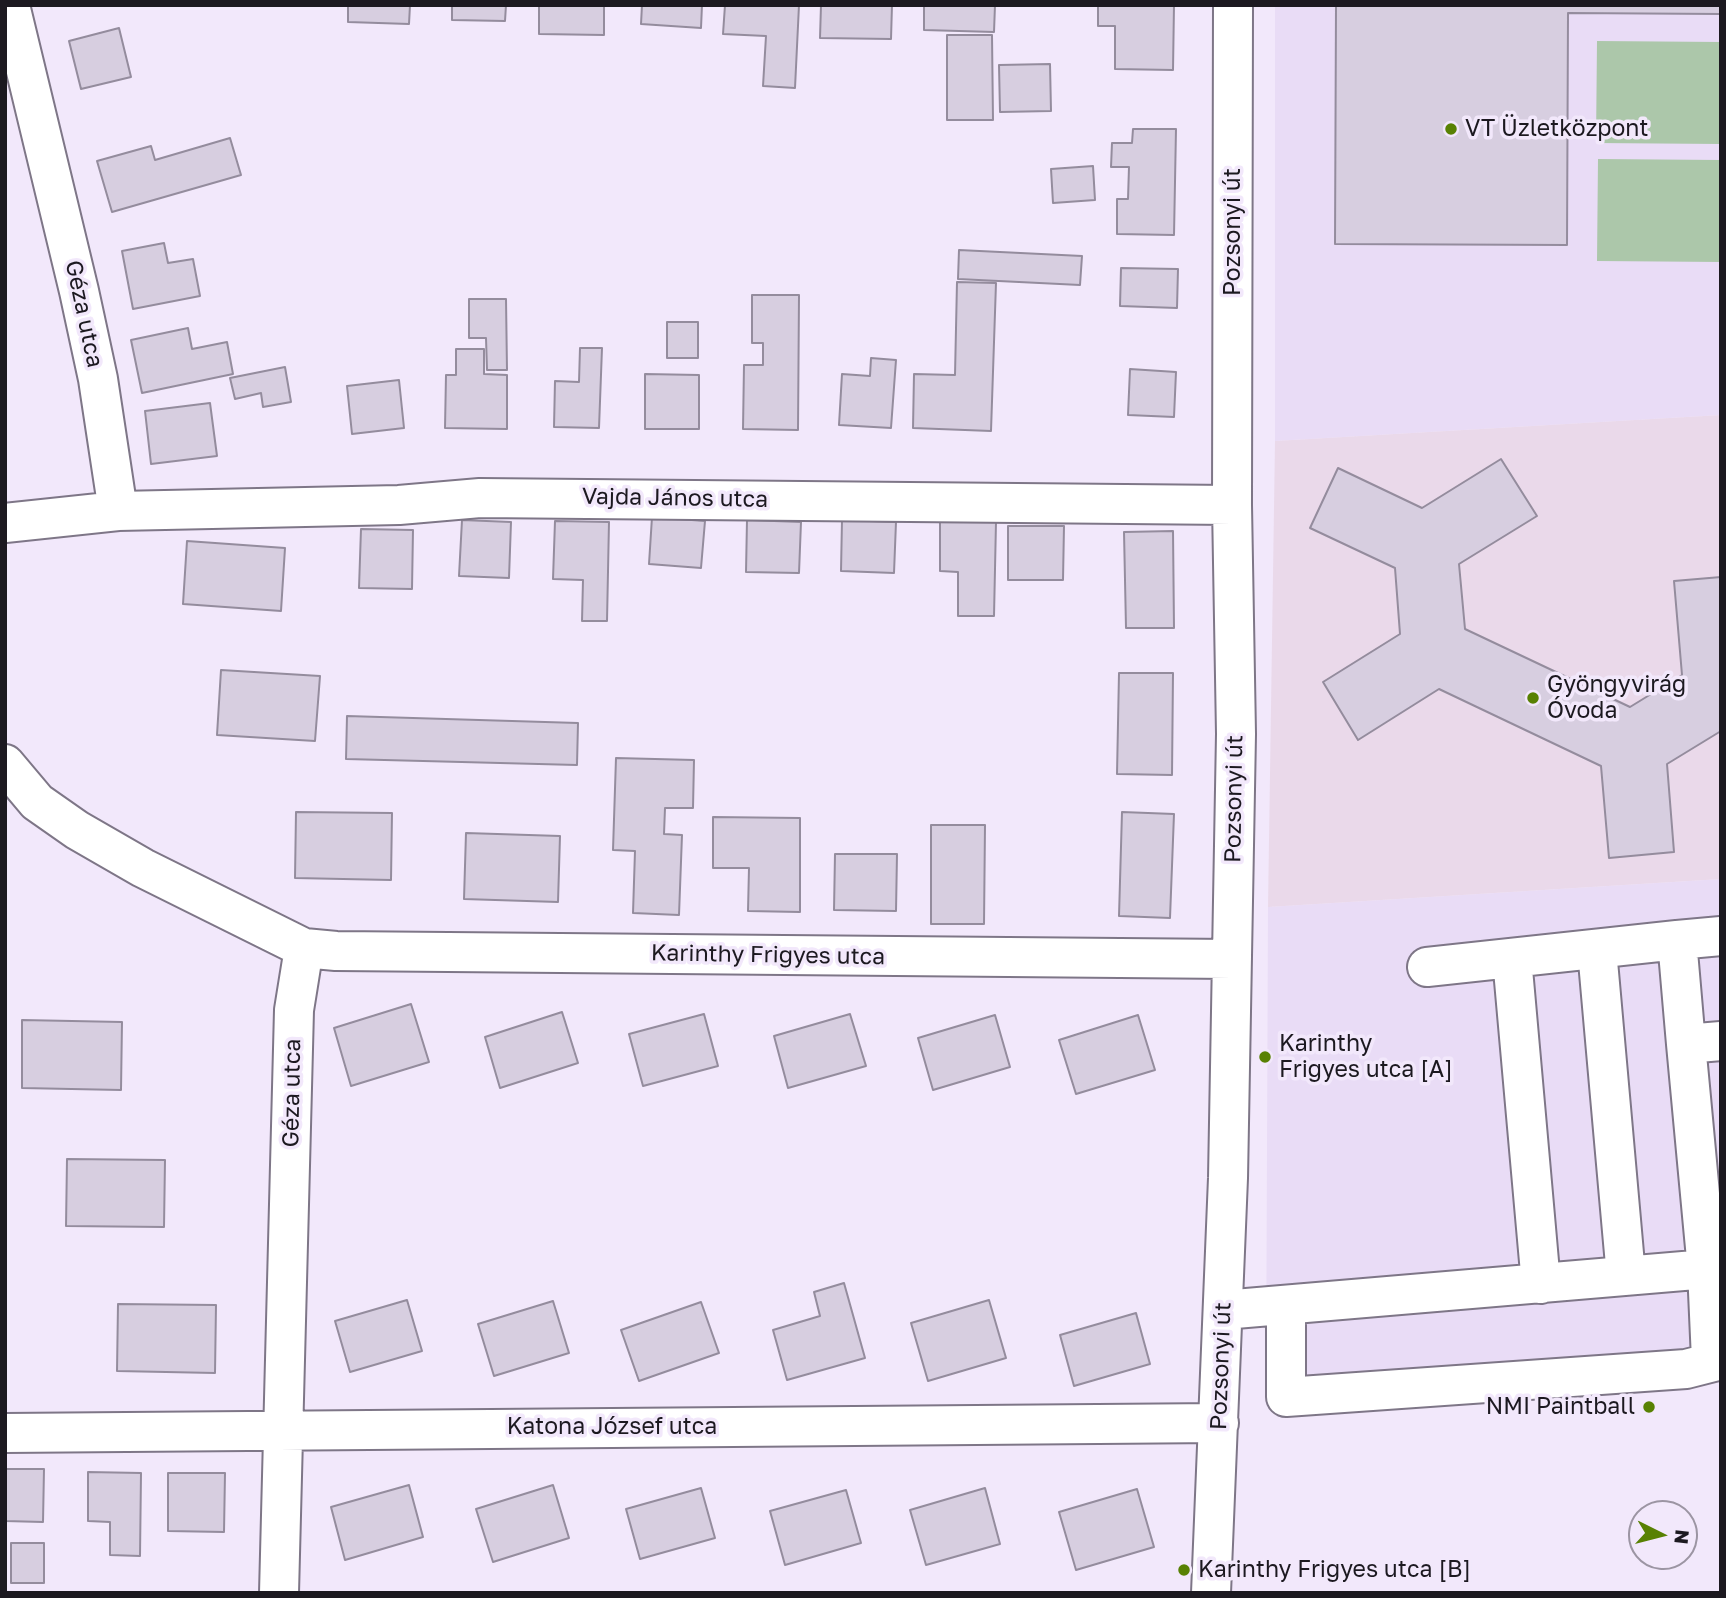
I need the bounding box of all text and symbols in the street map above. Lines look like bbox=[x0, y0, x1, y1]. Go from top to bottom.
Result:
place label: VT Üzletközpont bbox=[1465, 115, 1648, 143]
marker: VT Üzletközpont bbox=[1443, 121, 1459, 137]
street label: Pozsonyi út bbox=[1219, 168, 1247, 296]
street label: Géza utca bbox=[59, 258, 109, 370]
street label: Vajda János utca bbox=[582, 483, 768, 513]
place label: Gyöngyvirág Óvoda bbox=[1547, 671, 1686, 725]
marker: Gyöngyvirág Óvoda bbox=[1525, 690, 1541, 706]
street label: Pozsonyi út bbox=[1219, 735, 1249, 863]
street label: Karinthy Frigyes utca bbox=[651, 939, 885, 971]
place label: Karinthy Frigyes utca [A] bbox=[1279, 1030, 1453, 1084]
street label: Géza utca bbox=[277, 1038, 307, 1148]
marker: Karinthy Frigyes utca [A] bbox=[1257, 1049, 1273, 1065]
street label: Pozsonyi út bbox=[1205, 1302, 1237, 1430]
place label: NMI Paintball bbox=[1486, 1393, 1635, 1421]
marker: NMI Paintball bbox=[1641, 1399, 1657, 1415]
street label: Katona József utca bbox=[507, 1413, 717, 1441]
north arrow bbox=[1628, 1500, 1698, 1570]
text: N bbox=[1670, 1529, 1695, 1545]
place label: Karinthy Frigyes utca [B] bbox=[1198, 1556, 1471, 1584]
marker: Karinthy Frigyes utca [B] bbox=[1176, 1562, 1192, 1578]

